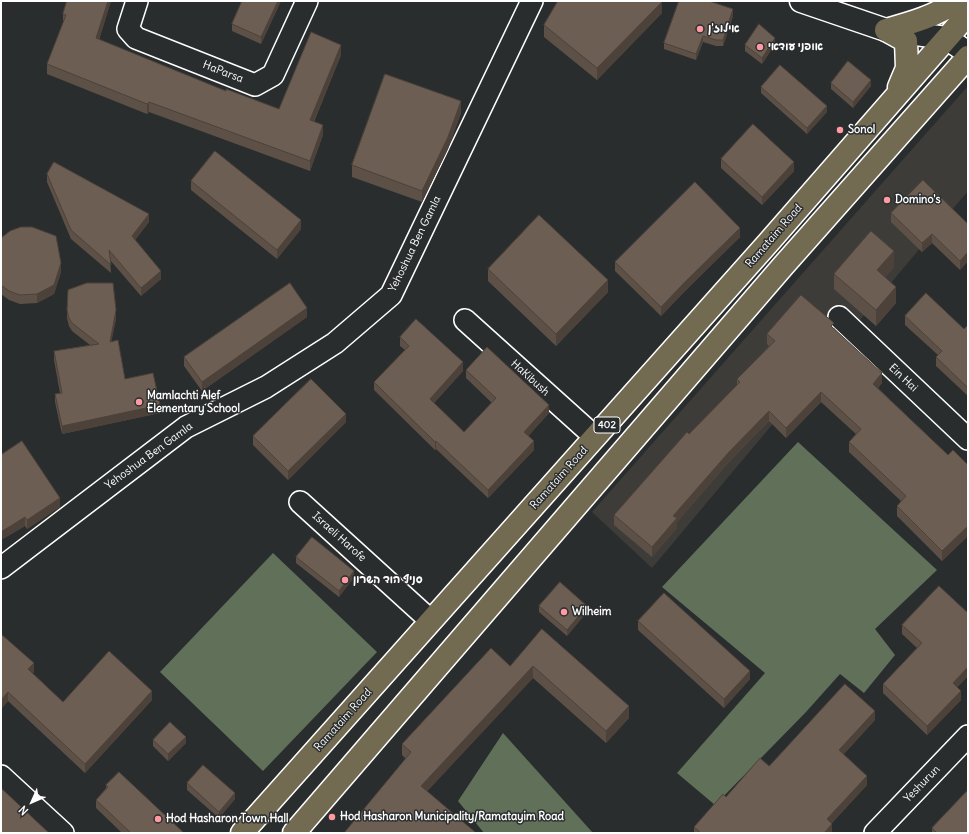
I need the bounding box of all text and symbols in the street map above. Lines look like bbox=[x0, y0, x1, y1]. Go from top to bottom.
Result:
place label: אילוז'ן bbox=[708, 22, 740, 36]
marker: אילוז'ן bbox=[695, 24, 705, 34]
place label: אופני עודאי bbox=[768, 40, 823, 54]
marker: אופני עודאי bbox=[755, 42, 765, 52]
street label: HaParsa bbox=[201, 58, 245, 86]
place label: Sonol bbox=[848, 123, 875, 137]
marker: Sonol bbox=[835, 125, 845, 135]
place label: Domino's bbox=[895, 193, 941, 207]
street label: Yehoshua Ben Gamla bbox=[386, 194, 444, 294]
marker: Domino's bbox=[882, 195, 892, 205]
street label: Ramataim Road bbox=[743, 202, 805, 270]
street label: HaKibush bbox=[508, 357, 552, 399]
street label: Ein Hai bbox=[886, 361, 920, 395]
place label: Mamlachti Alef Elementary School bbox=[147, 389, 240, 415]
marker: Mamlachti Alef Elementary School bbox=[134, 397, 144, 407]
road number: 402 bbox=[594, 417, 620, 433]
street label: Yehoshua Ben Gamla bbox=[103, 420, 195, 492]
street label: Ramataim Road bbox=[527, 444, 591, 512]
street label: Israeli Harofe bbox=[309, 509, 369, 565]
place label: סניף הוד השרון bbox=[353, 573, 423, 587]
marker: סניף הוד השרון bbox=[340, 575, 350, 585]
place label: Wilheim bbox=[572, 605, 611, 619]
marker: Wilheim bbox=[559, 607, 569, 617]
street label: Ramataim Road bbox=[311, 686, 375, 754]
street label: Yeshurun bbox=[901, 763, 943, 805]
north arrow bbox=[12, 782, 52, 822]
text: N bbox=[16, 803, 31, 818]
place label: Hod Hasharon Municipality/Ramatayim Road bbox=[340, 810, 564, 824]
place label: Hod Hasharon Town Hall bbox=[166, 812, 288, 826]
marker: Hod Hasharon Municipality/Ramatayim Road bbox=[327, 812, 337, 822]
marker: Hod Hasharon Town Hall bbox=[153, 814, 163, 824]

